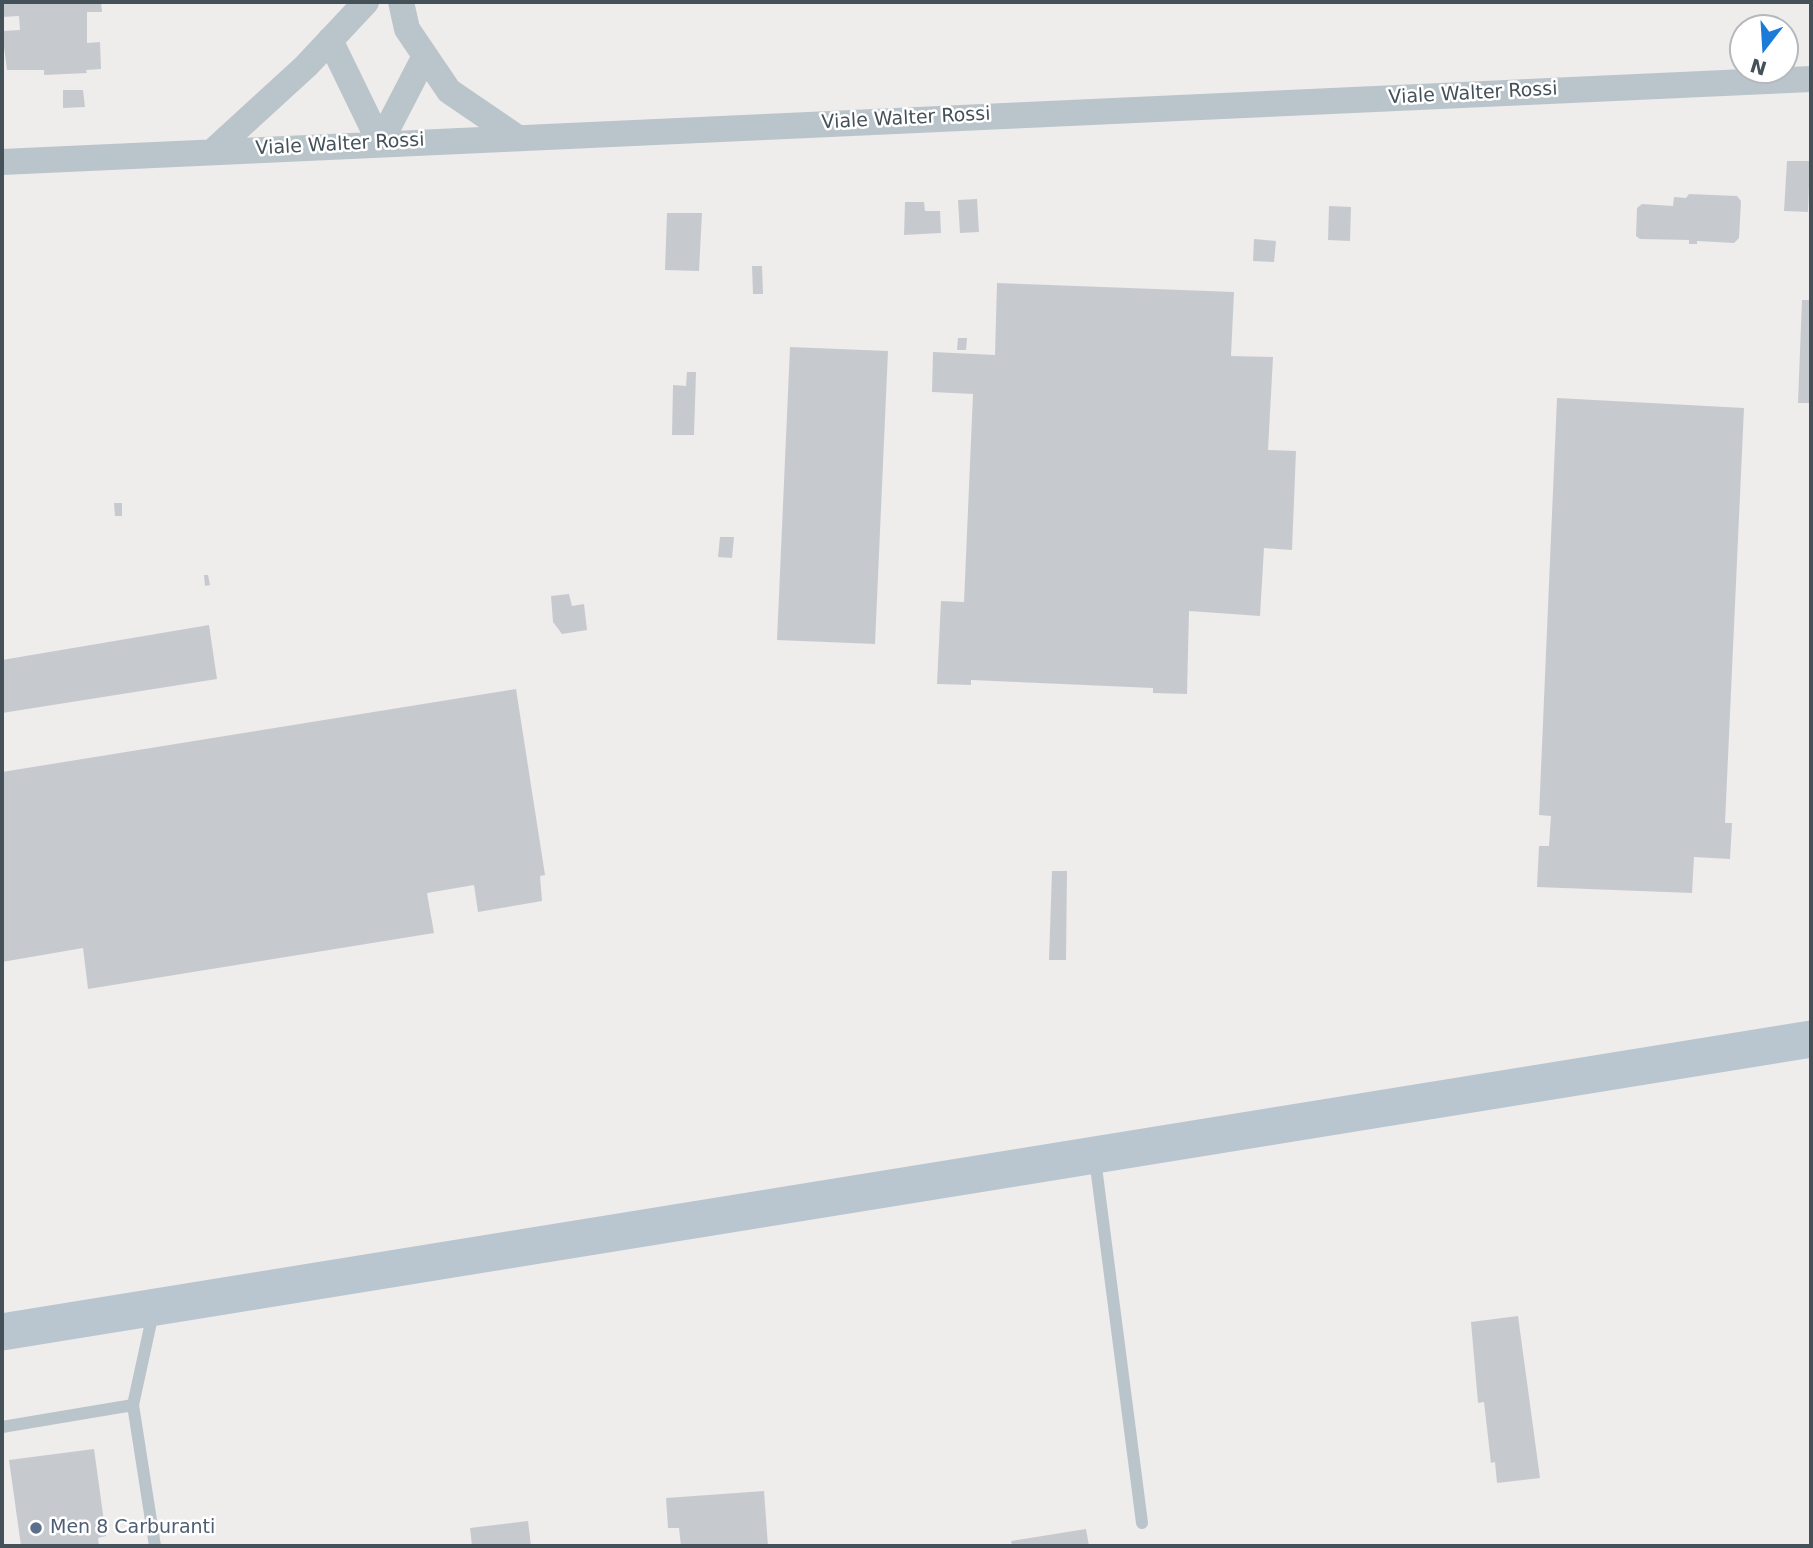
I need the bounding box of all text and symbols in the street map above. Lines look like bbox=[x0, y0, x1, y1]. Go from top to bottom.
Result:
north arrow bbox=[1729, 14, 1799, 84]
text: N bbox=[1748, 54, 1769, 80]
street label: Viale Walter Rossi bbox=[1388, 78, 1558, 110]
street label: Viale Walter Rossi bbox=[821, 103, 991, 135]
street label: Viale Walter Rossi bbox=[255, 129, 425, 161]
place label: Men 8 Carburanti bbox=[50, 1517, 215, 1539]
marker: Men 8 Carburanti bbox=[28, 1520, 44, 1536]

